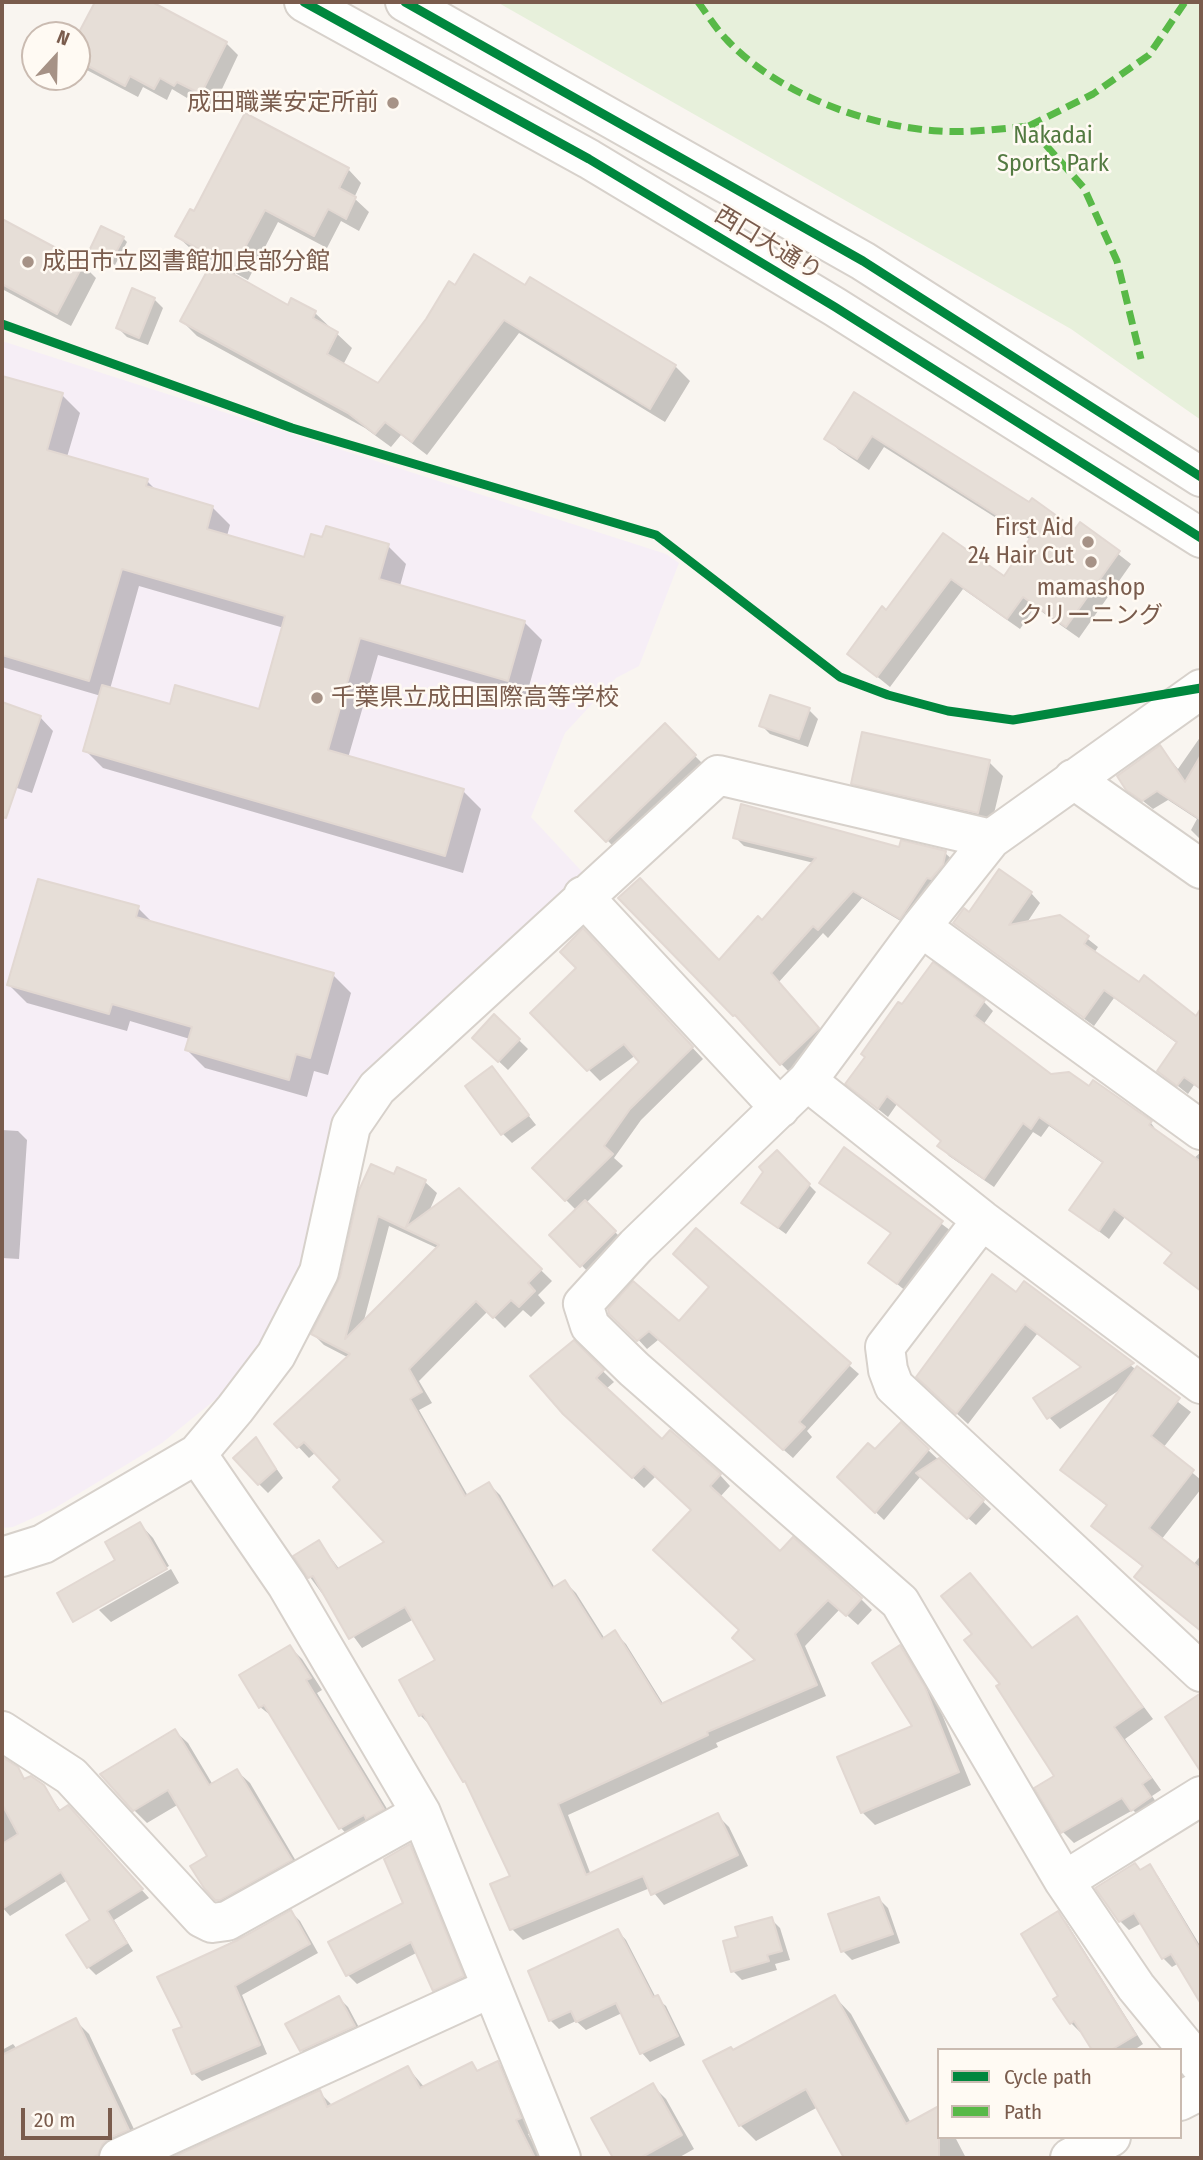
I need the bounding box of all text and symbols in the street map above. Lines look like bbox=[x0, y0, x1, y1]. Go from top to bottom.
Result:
north arrow bbox=[21, 21, 91, 91]
text: N bbox=[54, 25, 73, 51]
place label: 成田職業安定所前 bbox=[187, 89, 379, 117]
marker: 成田職業安定所前 bbox=[385, 95, 401, 111]
park label: Nakadai Sports Park bbox=[997, 122, 1109, 178]
street label: 西口大通り bbox=[709, 201, 827, 287]
place label: 成田市立図書館加良部分館 bbox=[42, 248, 330, 276]
marker: 成田市立図書館加良部分館 bbox=[20, 254, 36, 270]
place label: First Aid 24 Hair Cut bbox=[968, 514, 1074, 570]
marker: First Aid 24 Hair Cut bbox=[1080, 534, 1096, 550]
marker: mamashop クリーニング bbox=[1083, 554, 1099, 570]
place label: mamashop クリーニング bbox=[1019, 574, 1163, 630]
place label: 千葉県立成田国際高等学校 bbox=[331, 684, 619, 712]
marker: 千葉県立成田国際高等学校 bbox=[309, 690, 325, 706]
legend bbox=[937, 2048, 1182, 2139]
text: Cycle path bbox=[1004, 2064, 1092, 2090]
scale bar bbox=[24, 2094, 116, 2138]
text: Path bbox=[1004, 2099, 1042, 2125]
text: 20 m bbox=[34, 2107, 75, 2133]

